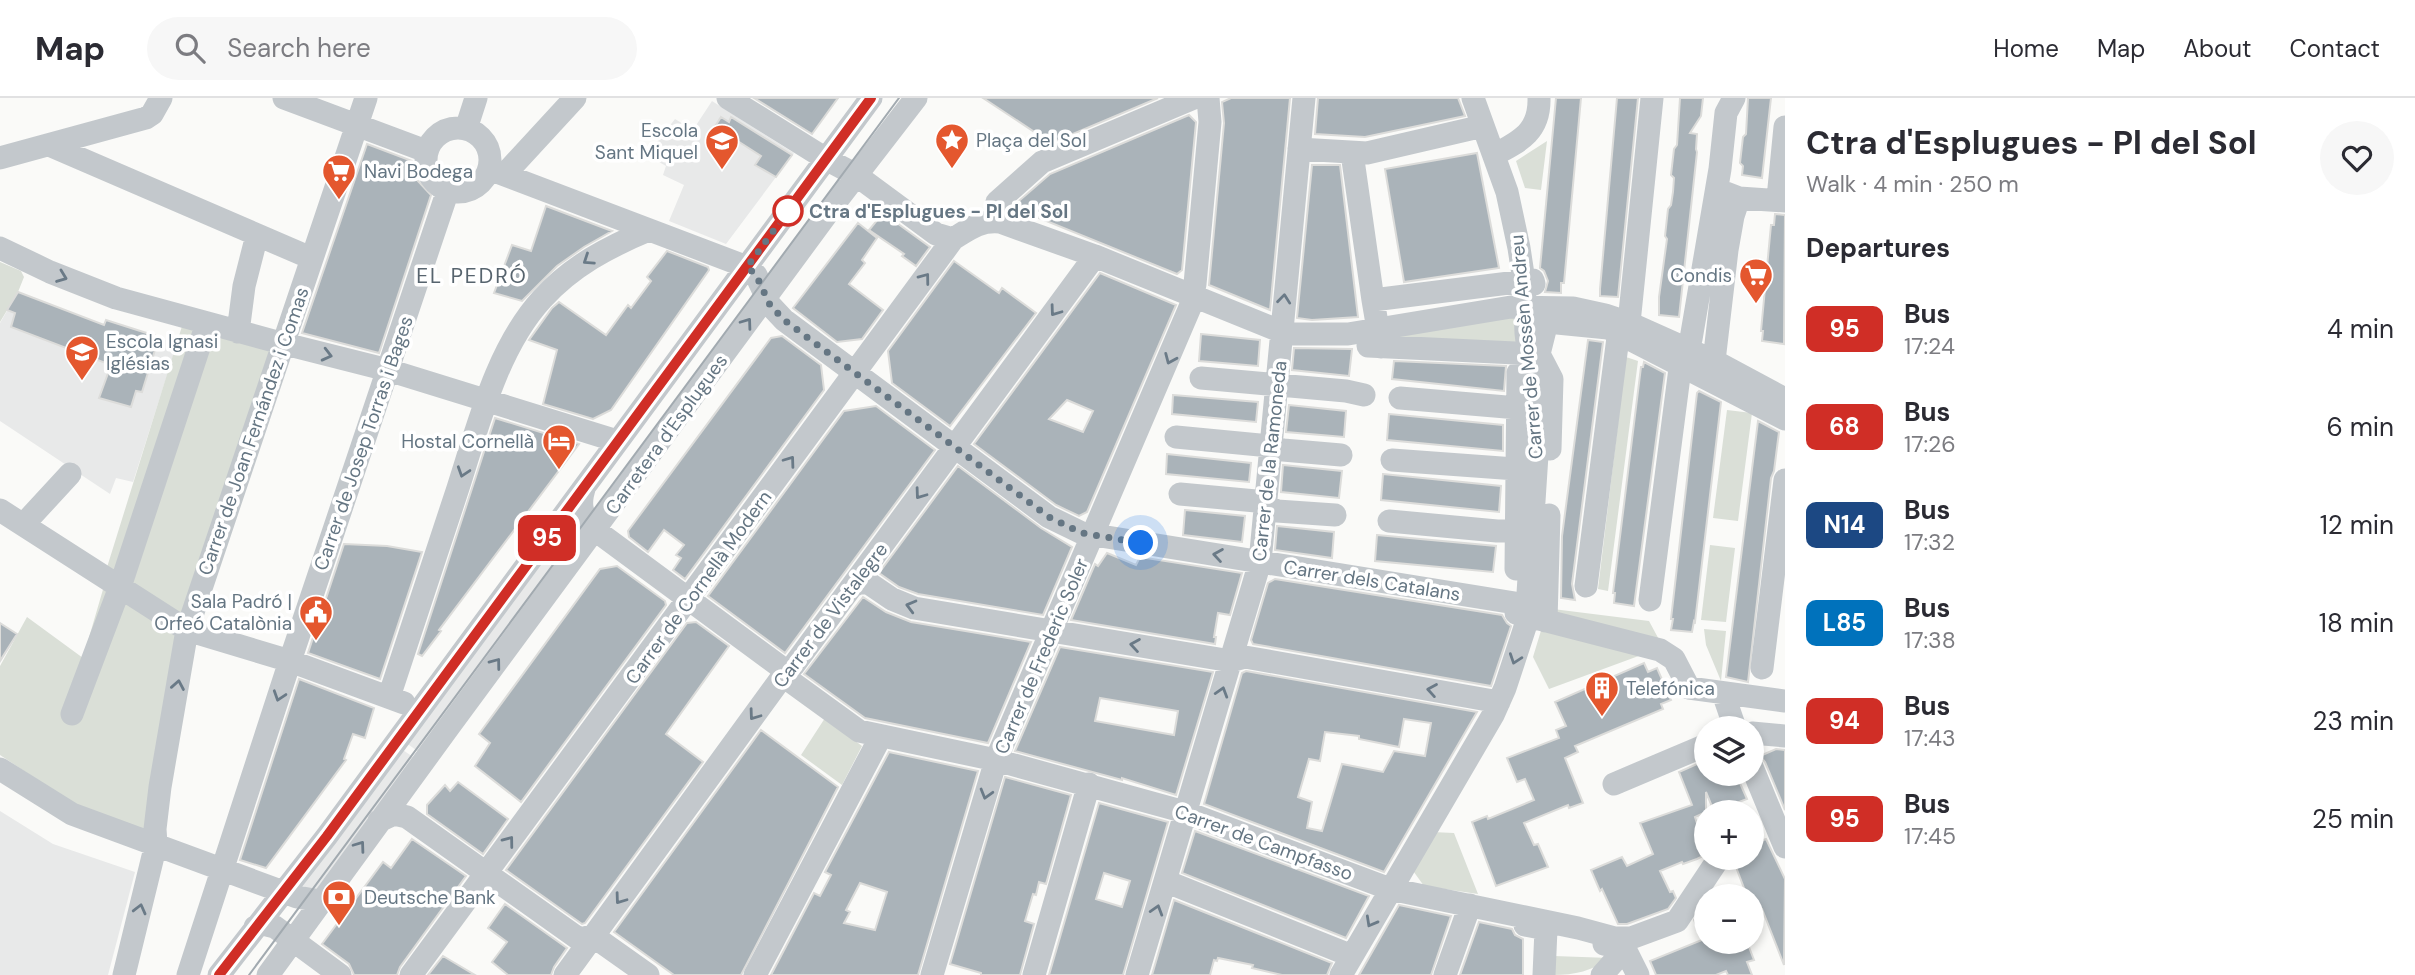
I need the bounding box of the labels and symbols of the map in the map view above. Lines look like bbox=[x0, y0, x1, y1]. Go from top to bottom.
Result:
place label: Escola Sant Miquel bbox=[595, 118, 698, 165]
place icon: Plaça del Sol bbox=[933, 121, 971, 170]
school or university icon: Escola Sant Miquel bbox=[703, 122, 741, 171]
place label: Plaça del Sol bbox=[976, 128, 1086, 153]
supermarket icon: Navi Bodega bbox=[320, 152, 358, 201]
place label: Navi Bodega bbox=[364, 159, 473, 184]
marker: Ctra d'Esplugues - Pl del Sol bbox=[773, 196, 803, 226]
place label: Ctra d'Esplugues - Pl del Sol bbox=[809, 199, 1068, 224]
street label: Carrer de Mossèn Andreu bbox=[1504, 234, 1549, 460]
one-way arrow bbox=[582, 252, 595, 265]
supermarket icon: Condis bbox=[1737, 256, 1775, 305]
district label: EL PEDRÓ bbox=[416, 262, 528, 290]
place label: Condis bbox=[1670, 263, 1732, 288]
one-way arrow bbox=[55, 268, 67, 282]
one-way arrow bbox=[917, 273, 929, 286]
street label: Carrer de Joan Fernández i Comas bbox=[192, 284, 315, 578]
one-way arrow bbox=[1276, 293, 1291, 304]
one-way arrow bbox=[1051, 303, 1063, 316]
street label: Carrer de Josep Torras i Bages bbox=[308, 313, 419, 574]
one-way arrow bbox=[739, 318, 751, 330]
place label: Escola Ignasi Iglésias bbox=[106, 329, 218, 376]
school or university icon: Escola Ignasi Iglésias bbox=[63, 333, 101, 382]
one-way arrow bbox=[321, 347, 333, 361]
street label: Carretera d'Esplugues bbox=[600, 349, 733, 520]
one-way arrow bbox=[1164, 352, 1178, 364]
street label: Carrer de la Ramoneda bbox=[1247, 360, 1292, 563]
hotel icon: Hostal Cornellà bbox=[540, 422, 578, 471]
place label: Hostal Cornellà bbox=[401, 429, 534, 454]
one-way arrow bbox=[782, 456, 794, 469]
one-way arrow bbox=[457, 466, 471, 478]
street label: Carrer de Cornellà Modern bbox=[620, 485, 777, 689]
one-way arrow bbox=[916, 487, 928, 499]
line badge: 95 bbox=[516, 515, 578, 561]
your location bbox=[1123, 525, 1158, 560]
street label: Carrer de Vistalegre bbox=[768, 538, 893, 693]
one-way arrow bbox=[1212, 548, 1224, 563]
street label: Carrer de Frederic Soler bbox=[989, 554, 1094, 758]
street label: Carrer dels Catalans bbox=[1282, 554, 1462, 607]
place label: Sala Padró | Orfeó Catalònia bbox=[154, 589, 292, 636]
public building icon: Sala Padró | Orfeó Catalònia bbox=[297, 593, 335, 642]
one-way arrow bbox=[906, 600, 918, 614]
one-way arrow bbox=[1129, 638, 1141, 653]
one-way arrow bbox=[1509, 653, 1523, 665]
one-way arrow bbox=[487, 659, 500, 671]
building icon: Telefónica bbox=[1583, 669, 1621, 718]
place label: Telefónica bbox=[1626, 676, 1715, 701]
one-way arrow bbox=[170, 679, 185, 691]
one-way arrow bbox=[1426, 683, 1438, 698]
one-way arrow bbox=[1213, 686, 1228, 698]
one-way arrow bbox=[272, 690, 287, 702]
one-way arrow bbox=[750, 707, 762, 720]
one-way arrow bbox=[979, 788, 994, 800]
street label: Carrer de Campfasso bbox=[1171, 799, 1356, 886]
one-way arrow bbox=[501, 836, 514, 849]
one-way arrow bbox=[352, 841, 365, 854]
bank icon: Deutsche Bank bbox=[320, 878, 358, 927]
place label: Deutsche Bank bbox=[364, 885, 496, 910]
one-way arrow bbox=[616, 891, 628, 904]
one-way arrow bbox=[132, 903, 146, 915]
one-way arrow bbox=[1148, 904, 1163, 916]
one-way arrow bbox=[1366, 915, 1379, 928]

